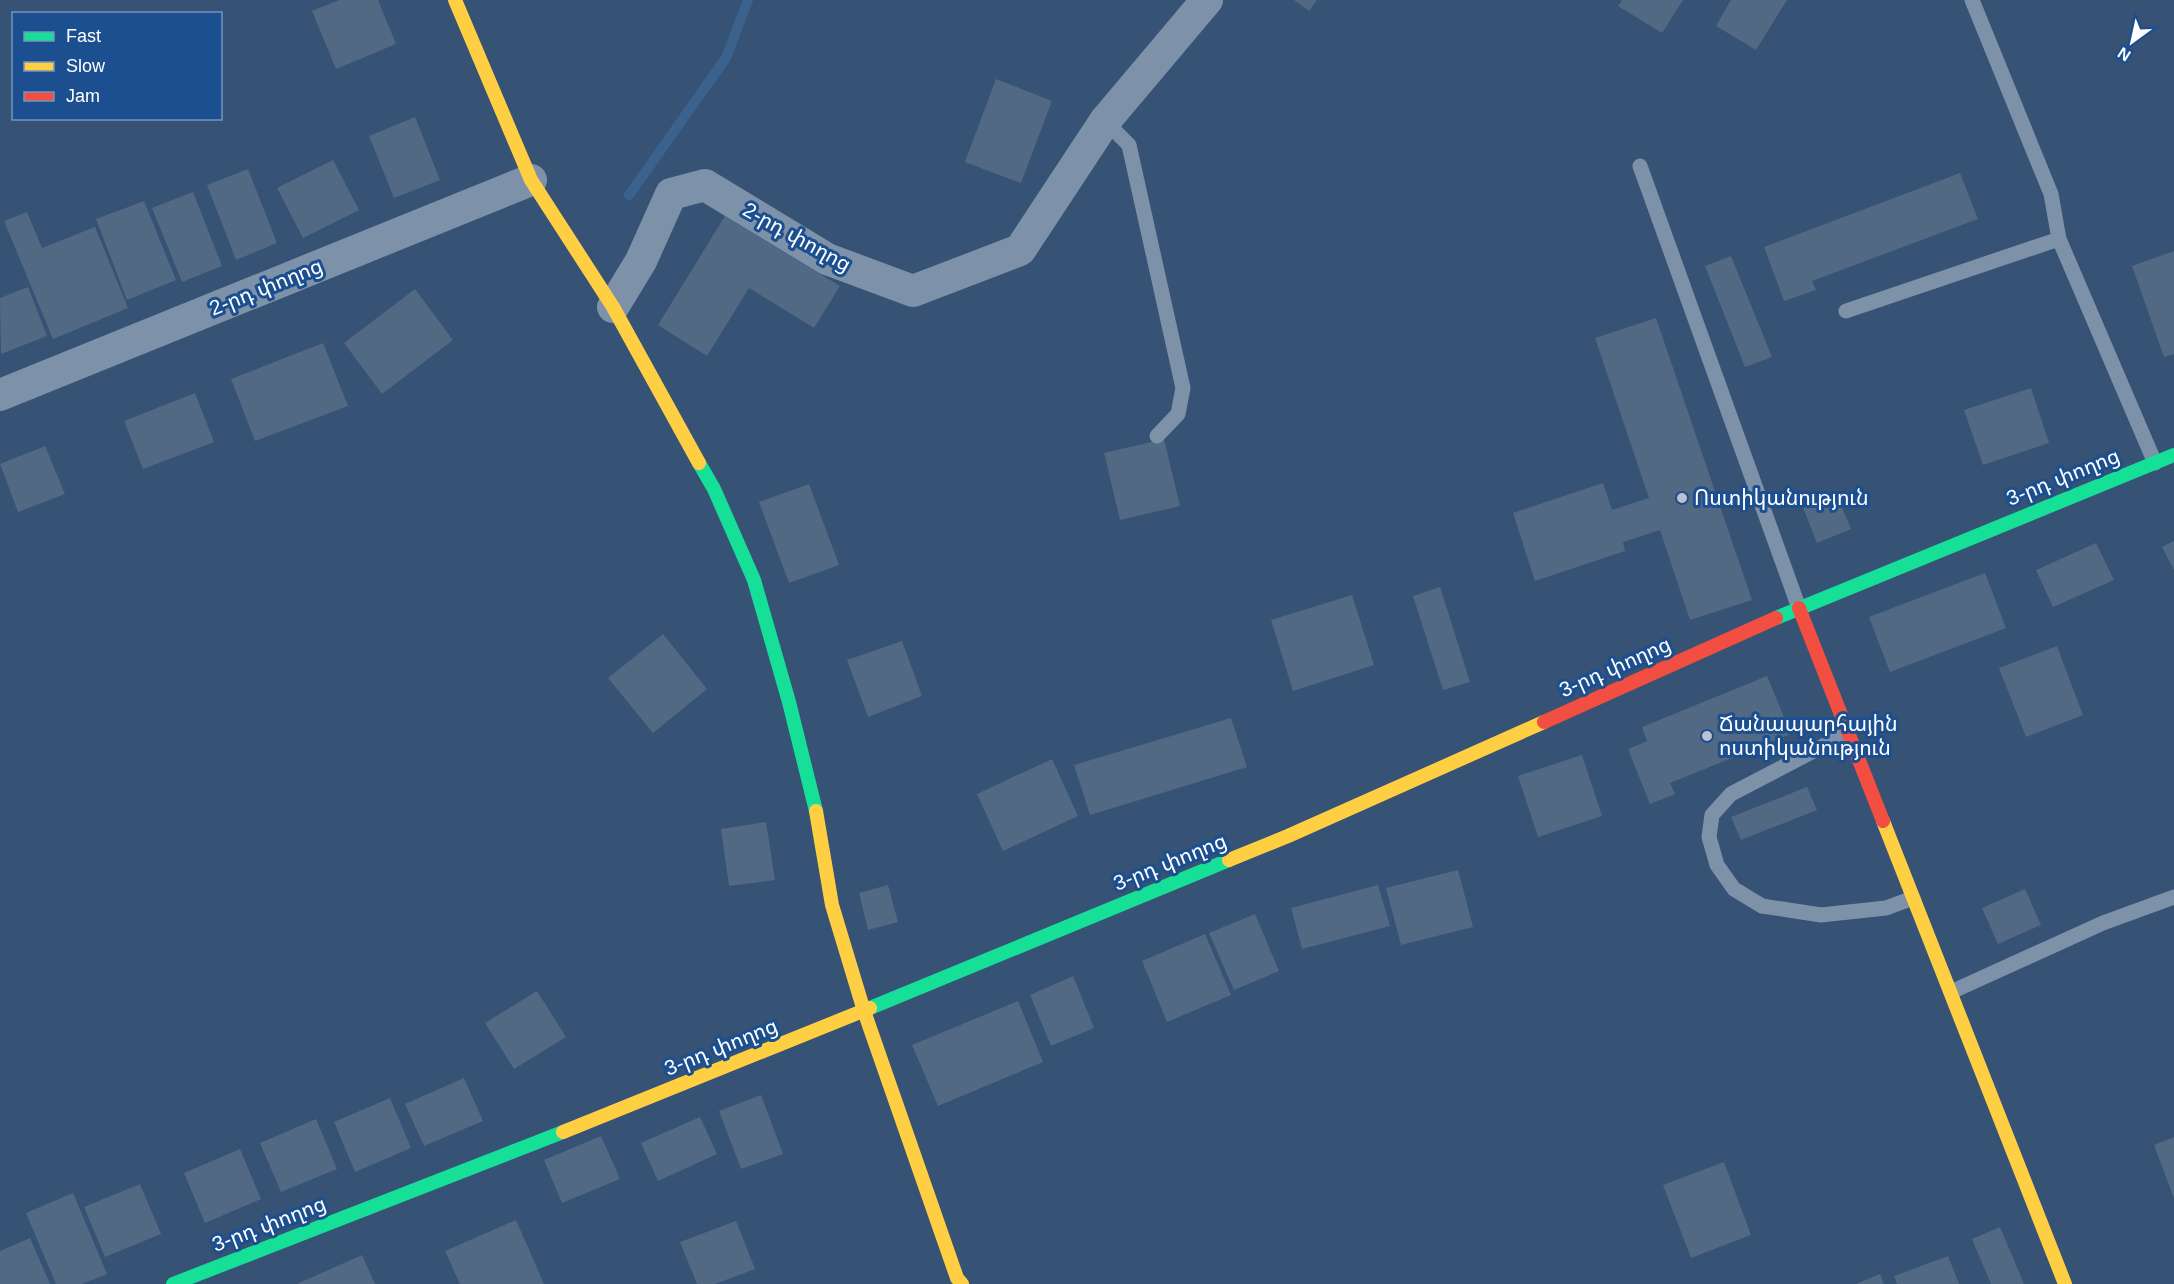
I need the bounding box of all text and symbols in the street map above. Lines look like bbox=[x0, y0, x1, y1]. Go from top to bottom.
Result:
legend bbox=[12, 12, 222, 120]
north arrow bbox=[2102, 12, 2162, 72]
text: Fast bbox=[66, 26, 101, 46]
text: N bbox=[2115, 44, 2134, 64]
text: Slow bbox=[66, 56, 106, 76]
text: Jam bbox=[66, 86, 100, 106]
street label: 2-րդ փողոց bbox=[739, 197, 855, 277]
street label: 2-րդ փողոց bbox=[206, 253, 326, 321]
street label: 3-րդ փողոց bbox=[2003, 443, 2123, 511]
place label: Ոստիկանություն bbox=[1694, 486, 1868, 510]
marker: Ոստիկանություն bbox=[1675, 491, 1689, 505]
street label: 3-րդ փողոց bbox=[1555, 632, 1675, 702]
place label: Ճանապարհային ոստիկանություն bbox=[1719, 712, 1898, 760]
marker: Ճանապարհային ոստիկանություն bbox=[1700, 729, 1714, 743]
street label: 3-րդ փողոց bbox=[1110, 828, 1230, 896]
street label: 3-րդ փողոց bbox=[661, 1013, 781, 1081]
street label: 3-րդ փողոց bbox=[209, 1191, 329, 1257]

